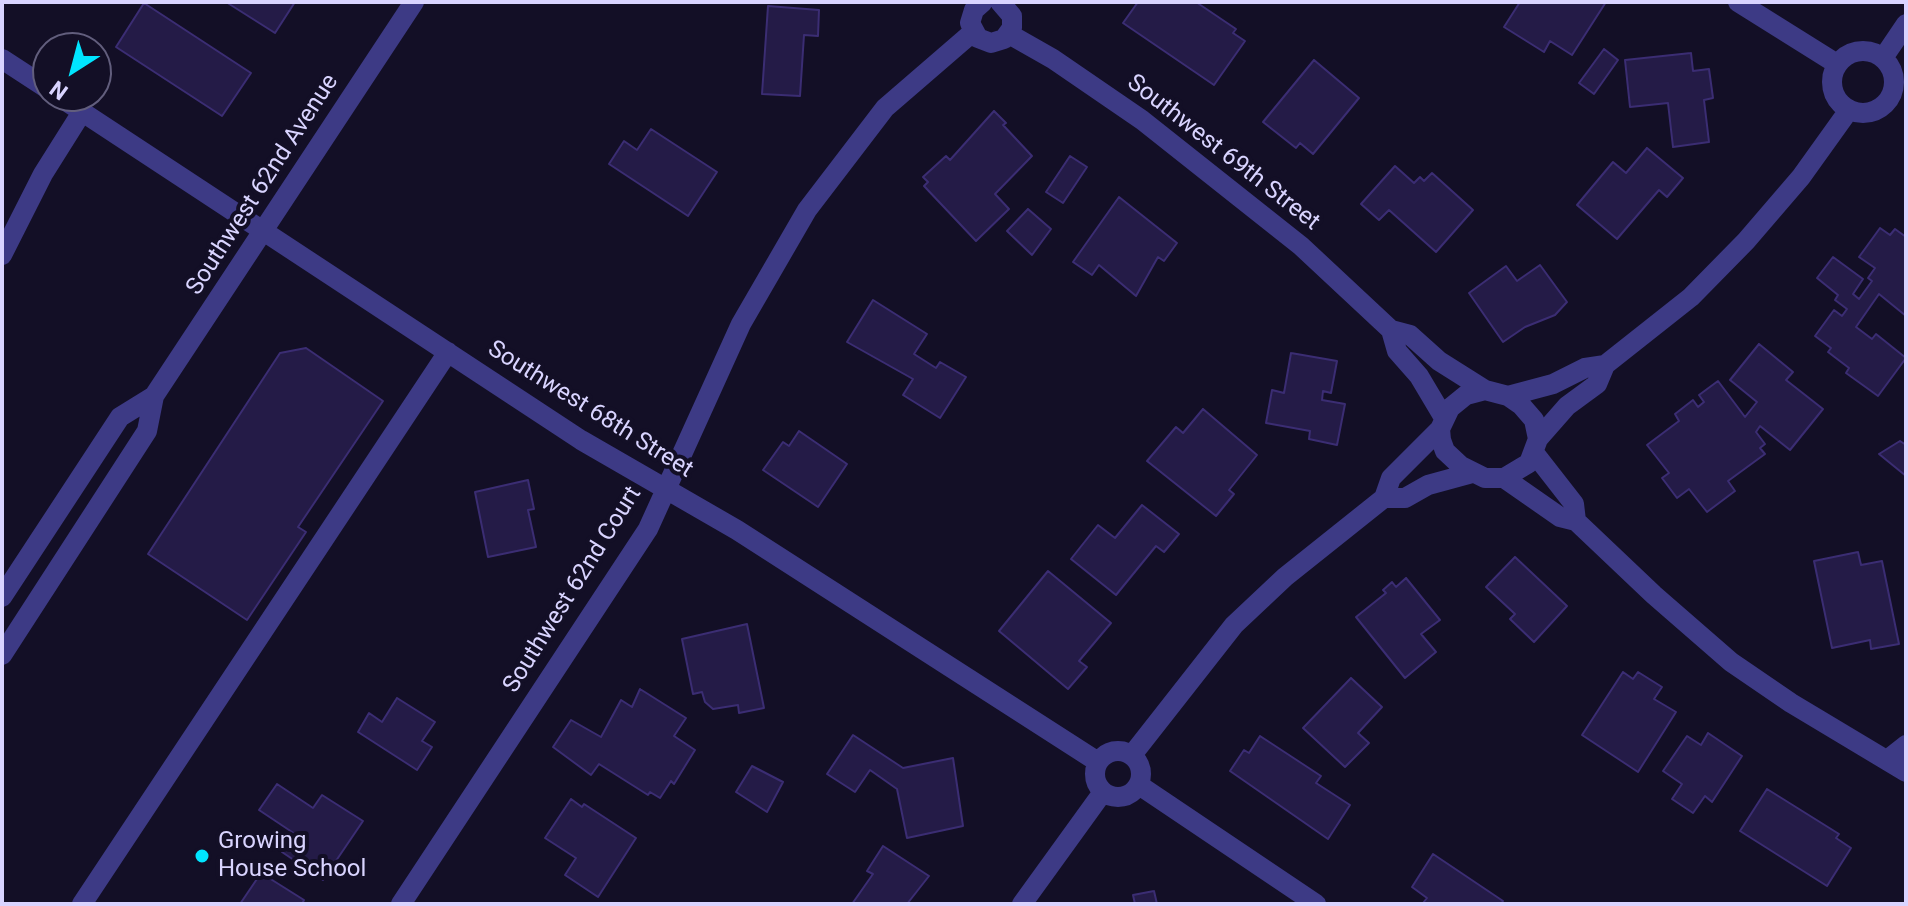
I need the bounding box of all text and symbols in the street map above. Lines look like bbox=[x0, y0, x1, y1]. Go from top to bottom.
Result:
north arrow bbox=[32, 32, 112, 112]
street label: Southwest 62nd Avenue bbox=[181, 69, 345, 301]
street label: Southwest 69th Street bbox=[1121, 69, 1325, 237]
text: N bbox=[45, 76, 72, 105]
street label: Southwest 68th Street bbox=[482, 335, 698, 485]
street label: Southwest 62nd Court bbox=[498, 481, 648, 699]
place label: Growing House School bbox=[218, 828, 366, 884]
marker: Growing House School bbox=[193, 847, 211, 865]

